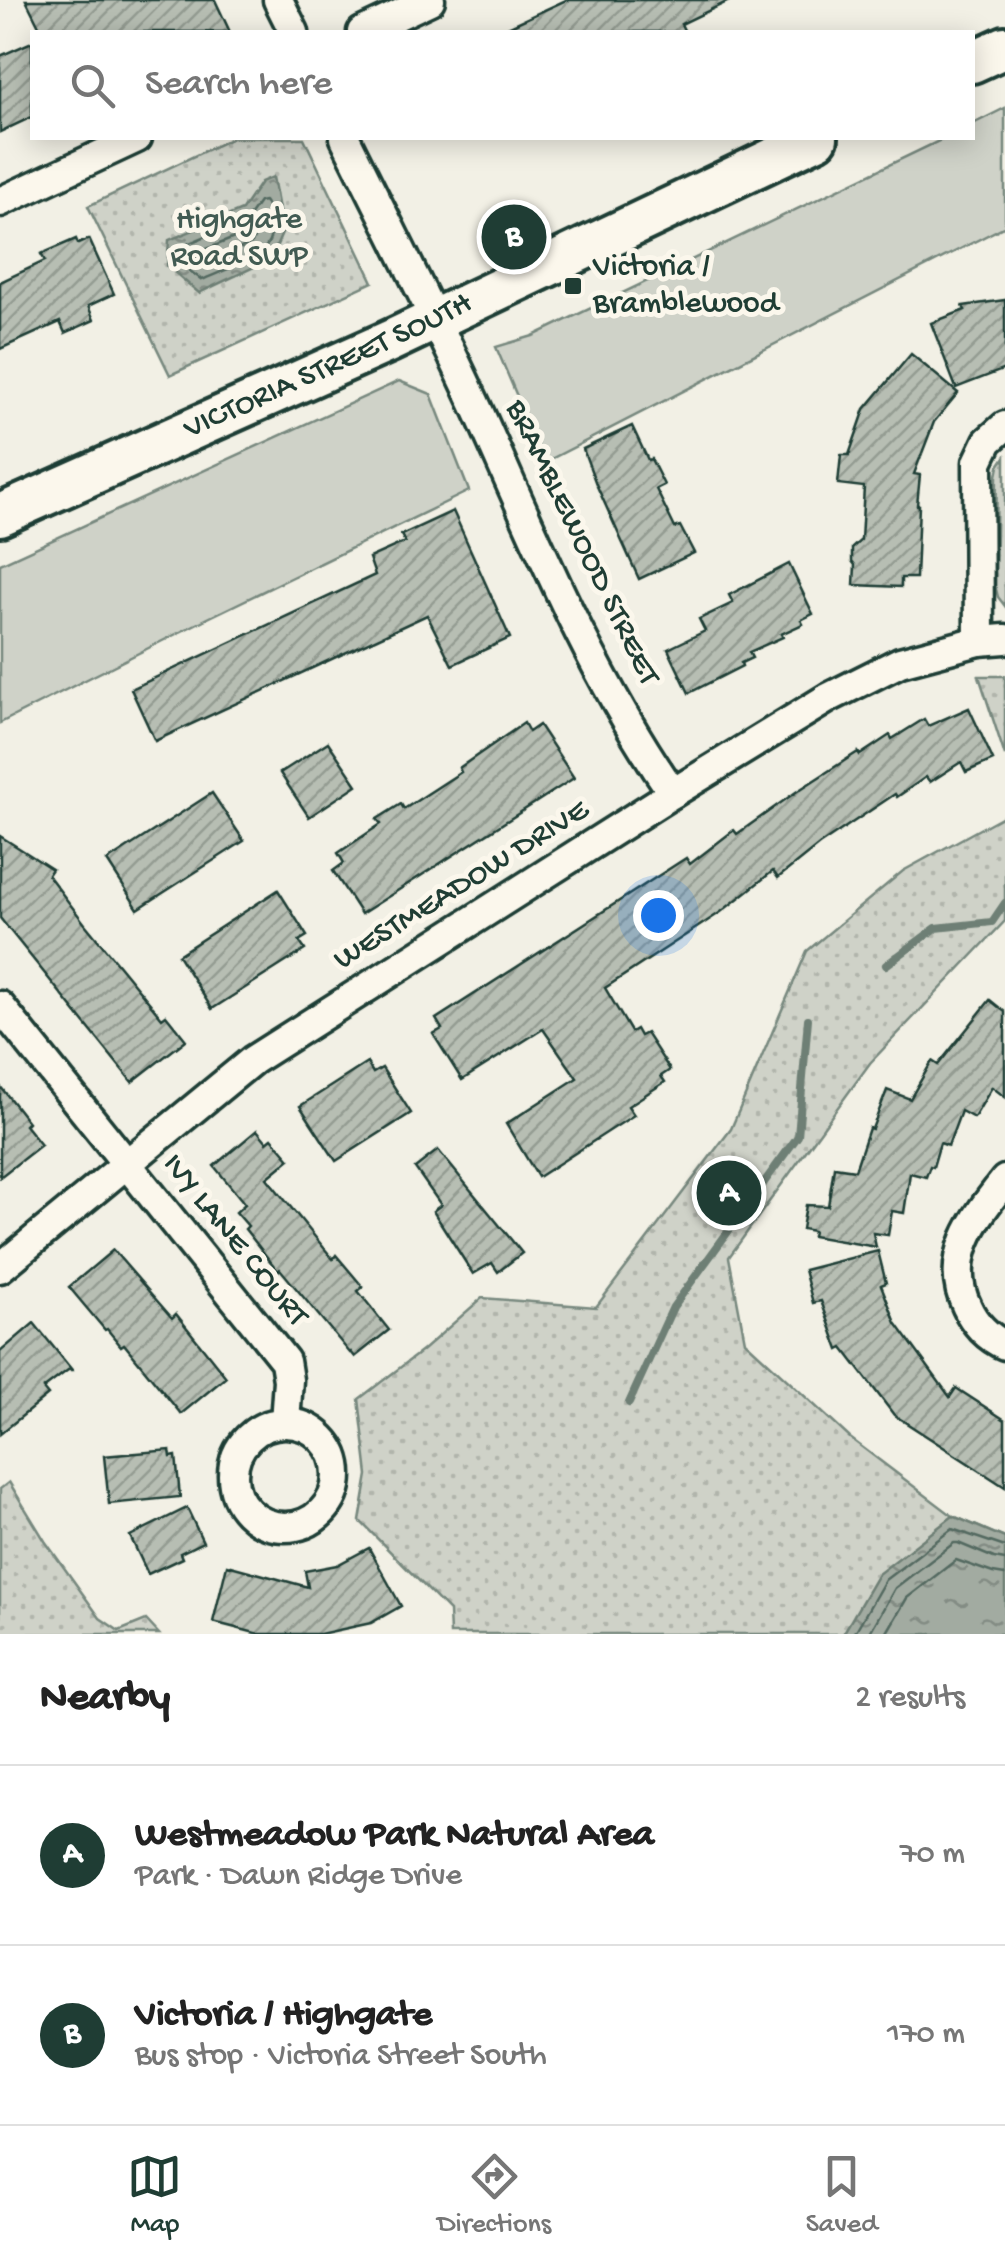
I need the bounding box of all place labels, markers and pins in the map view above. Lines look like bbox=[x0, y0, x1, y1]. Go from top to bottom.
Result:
pin: B bbox=[482, 200, 546, 274]
place label: Victoria / Bramblewood bbox=[592, 249, 781, 324]
marker: Victoria / Bramblewood bbox=[562, 275, 584, 297]
pin: A bbox=[696, 1156, 762, 1230]

